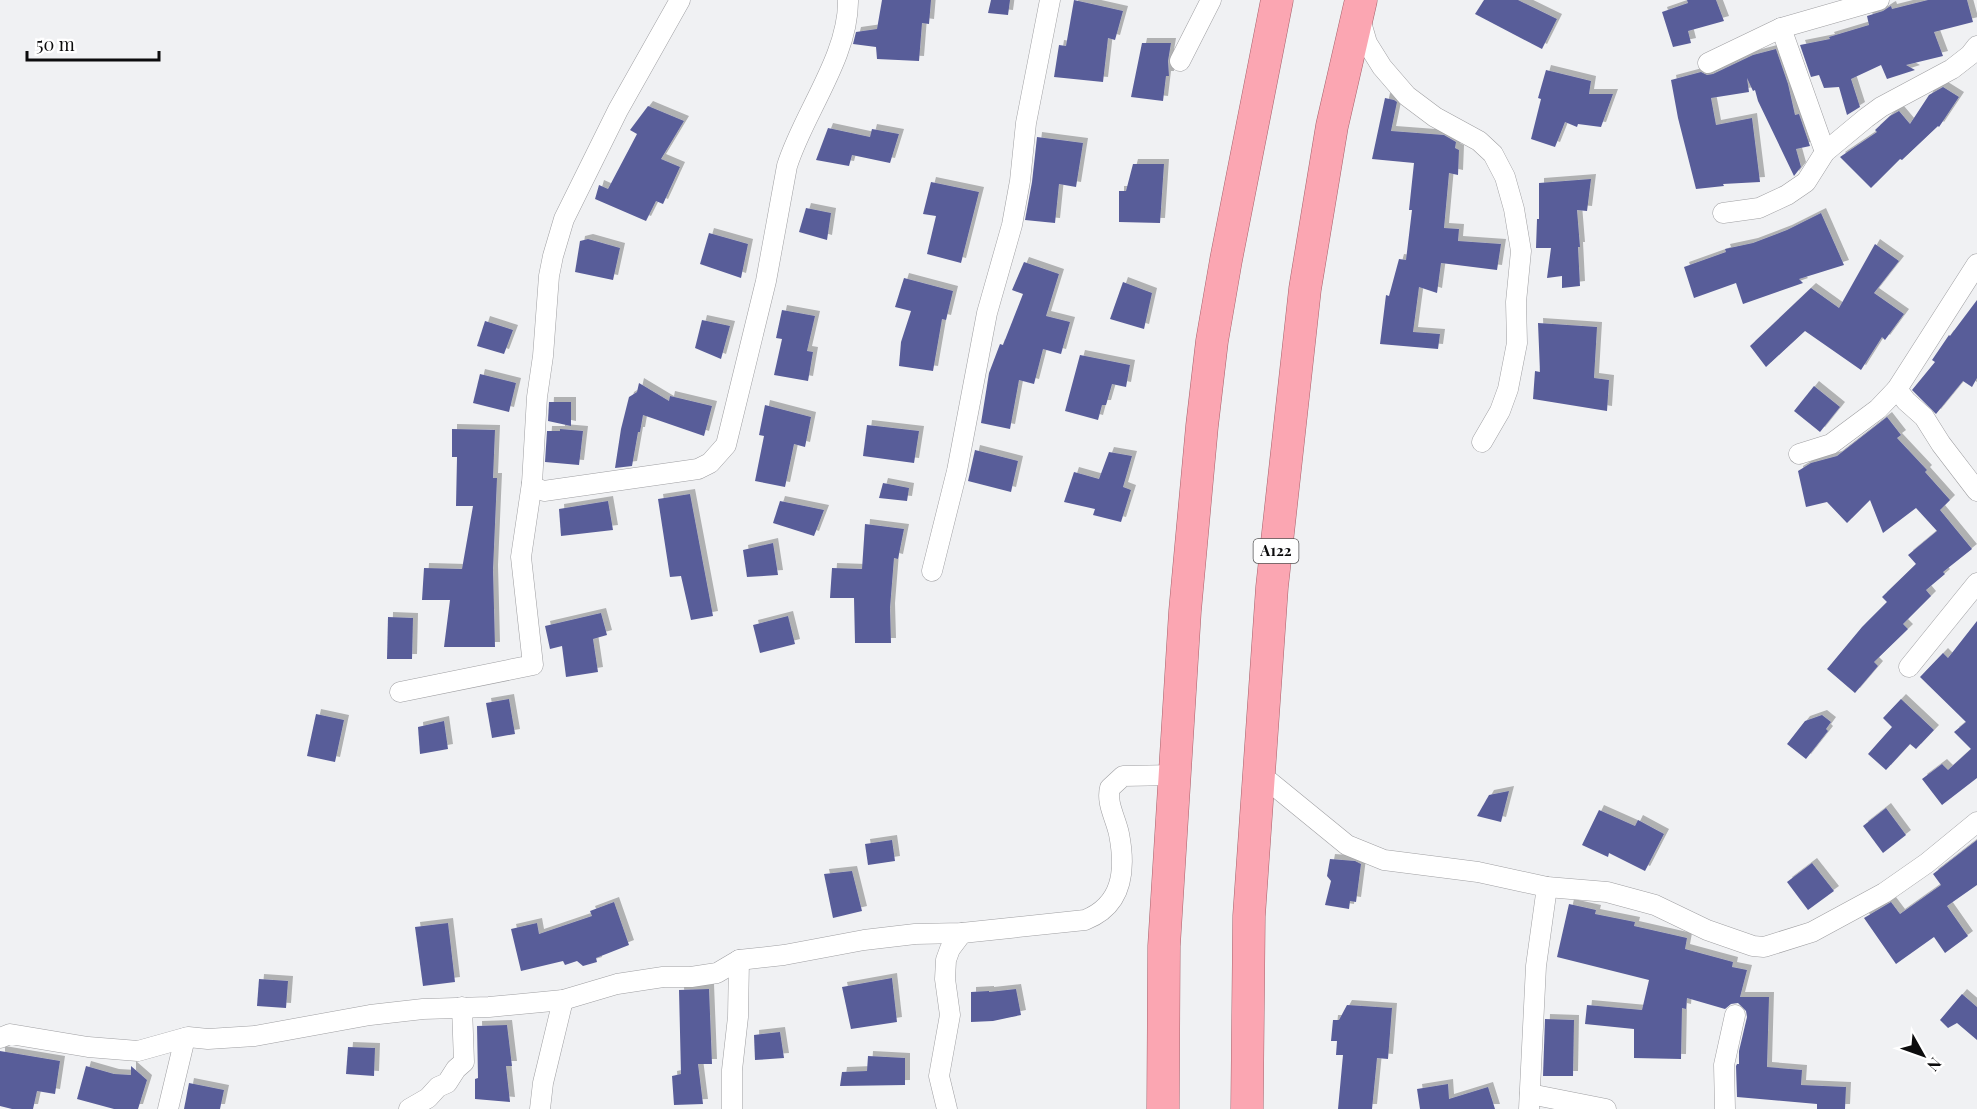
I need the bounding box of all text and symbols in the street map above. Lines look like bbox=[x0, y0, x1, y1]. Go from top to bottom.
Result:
scale bar bbox=[27, 24, 159, 62]
text: 50 m bbox=[36, 32, 75, 56]
road number: A122 bbox=[1254, 539, 1298, 563]
north arrow bbox=[1893, 1025, 1953, 1085]
text: N bbox=[1923, 1054, 1947, 1076]

